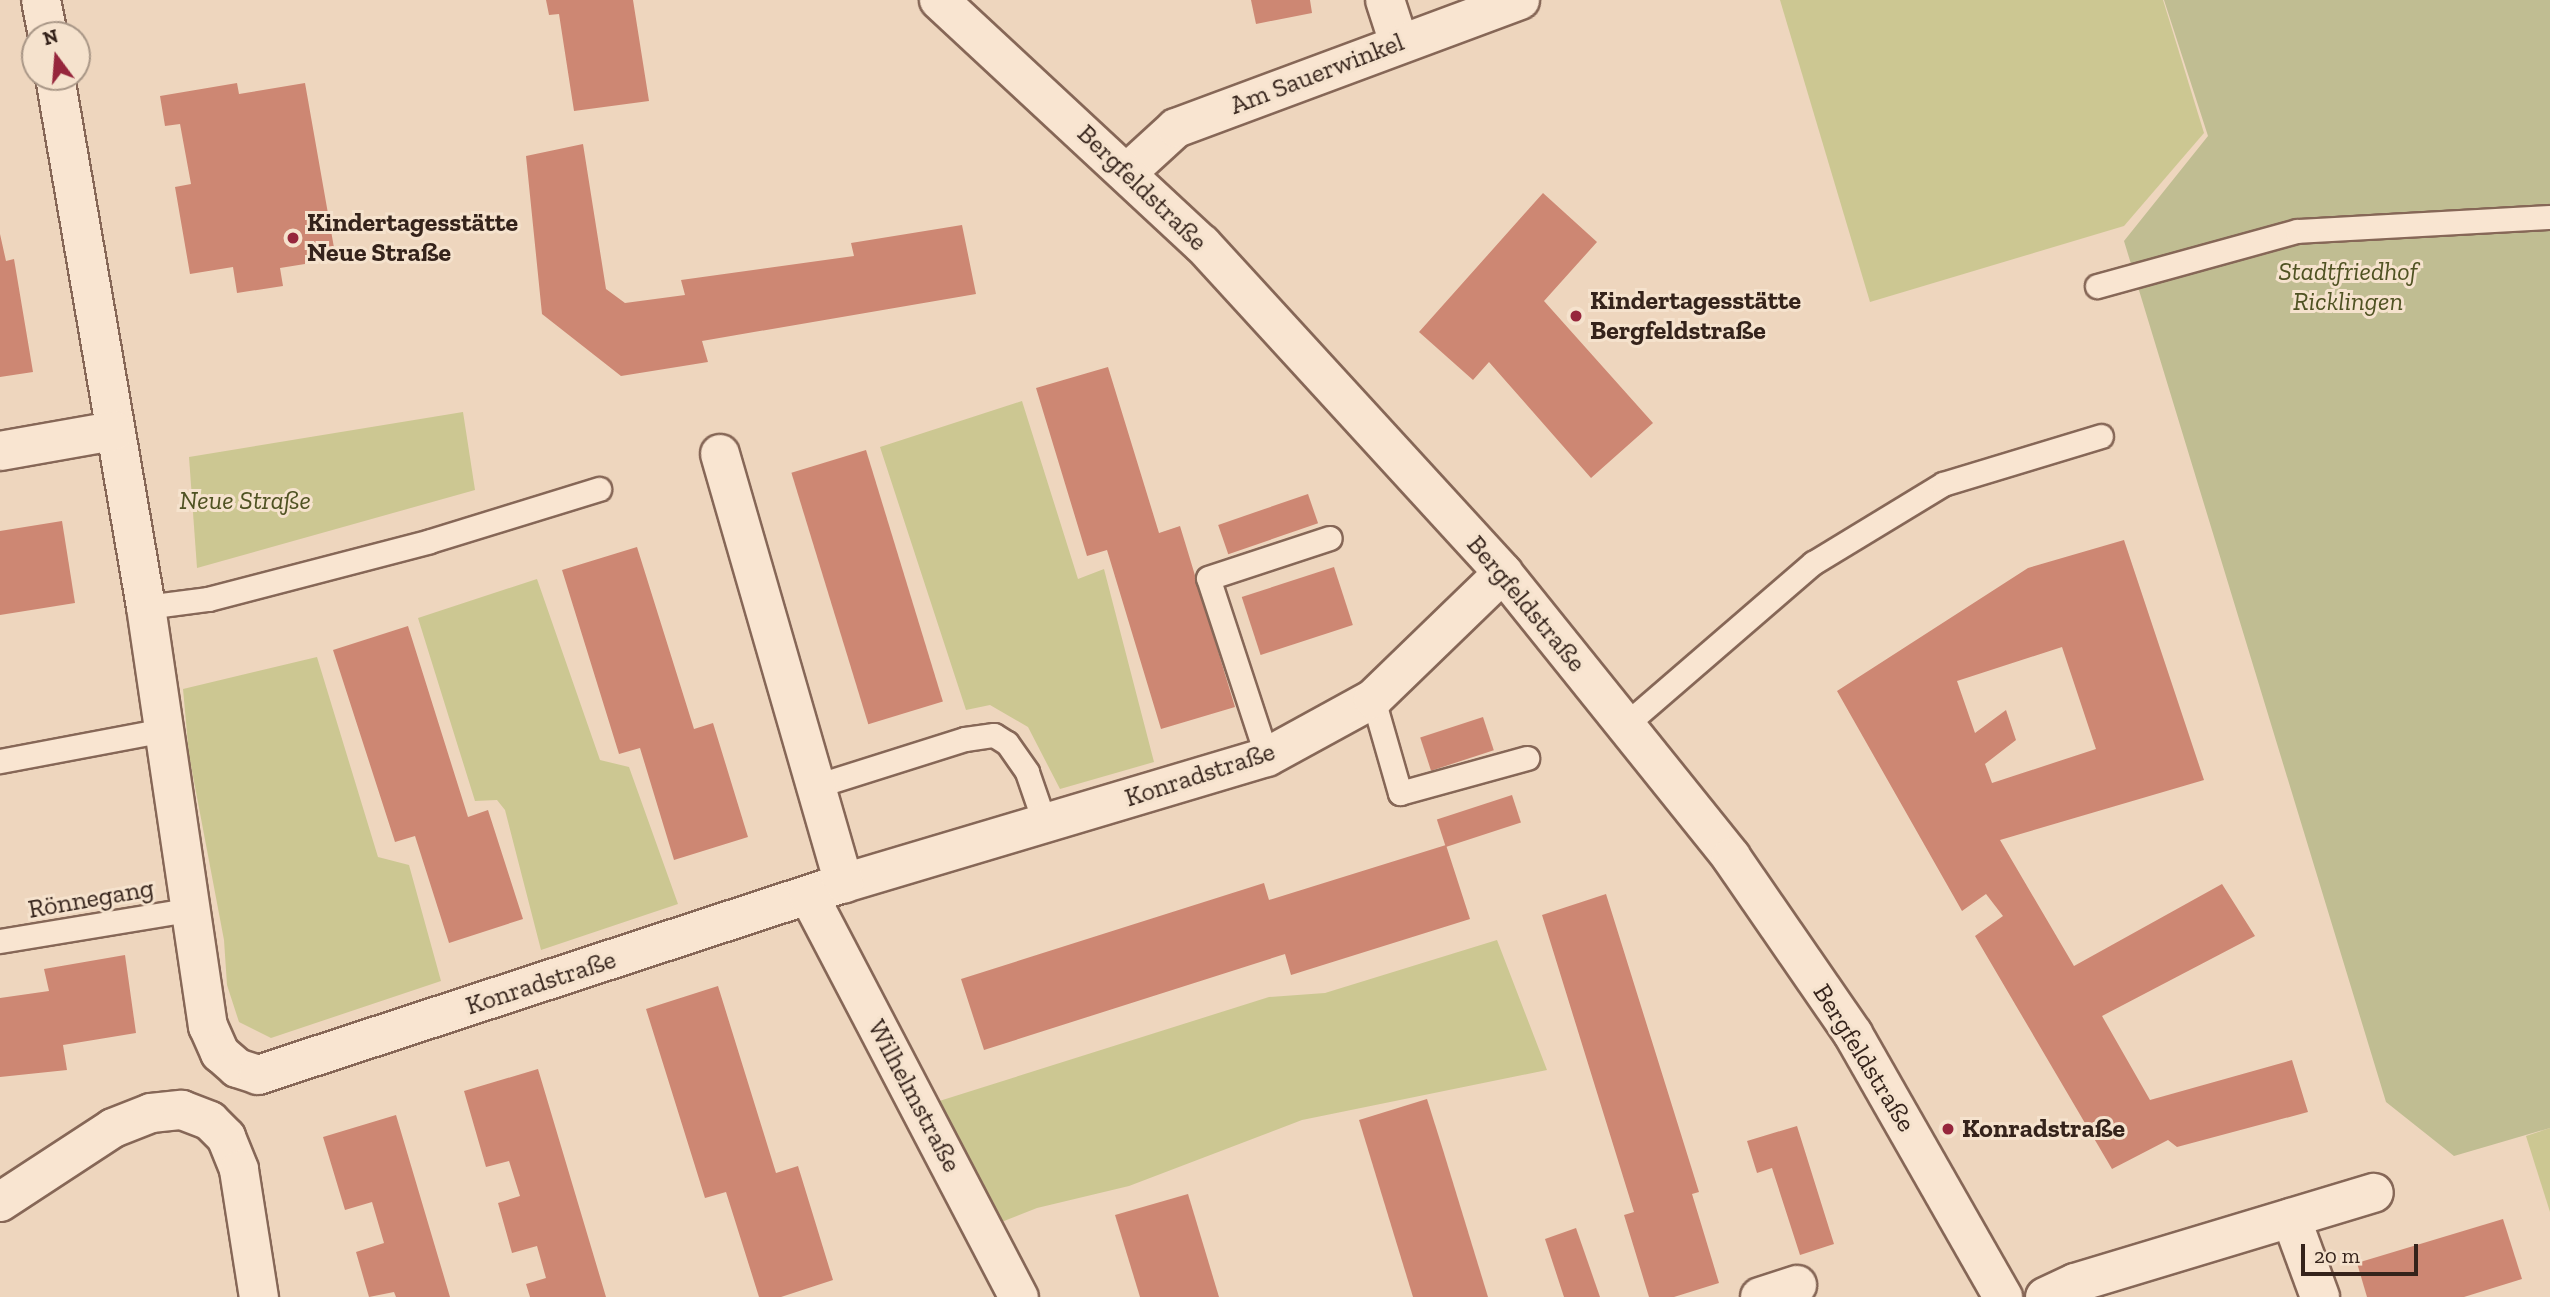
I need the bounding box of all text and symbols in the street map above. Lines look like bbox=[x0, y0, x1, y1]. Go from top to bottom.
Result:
north arrow bbox=[21, 21, 91, 91]
text: N bbox=[41, 24, 61, 50]
street label: Am Sauerwinkel bbox=[1226, 27, 1408, 121]
street label: Bergfeldstraße bbox=[1071, 118, 1213, 258]
place label: Kindertagesstätte Neue Straße bbox=[307, 207, 518, 268]
marker: Kindertagesstätte Neue Straße bbox=[285, 230, 301, 246]
park label: Stadtfriedhof Ricklingen bbox=[2278, 256, 2418, 318]
place label: Kindertagesstätte Bergfeldstraße bbox=[1590, 285, 1801, 346]
marker: Kindertagesstätte Bergfeldstraße bbox=[1568, 308, 1584, 324]
park label: Neue Straße bbox=[179, 485, 311, 517]
street label: Bergfeldstraße bbox=[1460, 530, 1592, 678]
street label: Konradstraße bbox=[1121, 736, 1279, 814]
street label: Rönnegang bbox=[26, 873, 156, 925]
street label: Konradstraße bbox=[462, 944, 620, 1022]
street label: Bergfeldstraße bbox=[1806, 978, 1922, 1138]
street label: Wilhelmstraße bbox=[861, 1015, 967, 1177]
place label: Konradstraße bbox=[1962, 1113, 2125, 1145]
marker: Konradstraße bbox=[1940, 1121, 1956, 1137]
scale bar bbox=[2305, 1230, 2422, 1274]
text: 20 m bbox=[2314, 1243, 2360, 1268]

